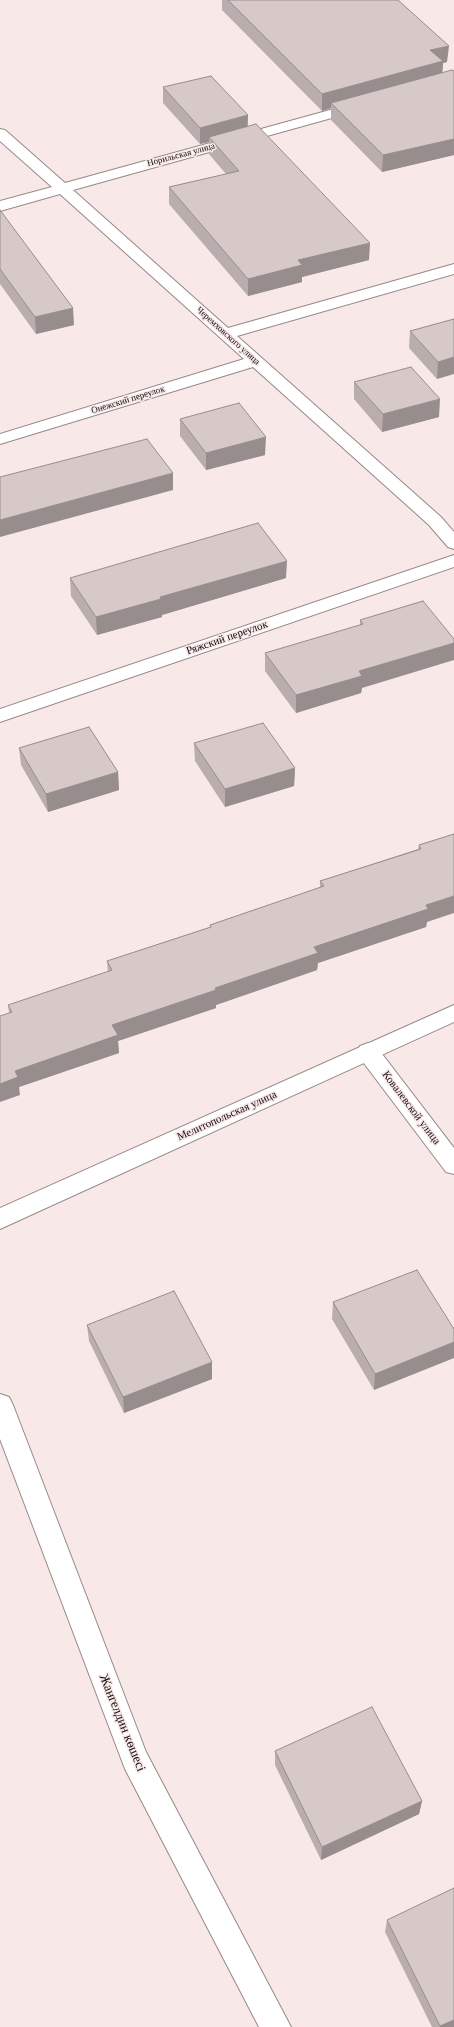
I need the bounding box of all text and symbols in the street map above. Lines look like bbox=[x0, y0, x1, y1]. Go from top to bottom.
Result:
street label: Норильская улица bbox=[146, 141, 216, 169]
street label: Черемховского улица bbox=[194, 305, 262, 367]
street label: Онежский переулок bbox=[90, 384, 166, 416]
street label: Ряжский переулок bbox=[185, 618, 269, 658]
street label: Ковалевской улица bbox=[379, 1069, 443, 1147]
street label: Мелитопольская улица bbox=[175, 1088, 279, 1144]
street label: Жангелдин көшесі bbox=[95, 1672, 149, 1774]

